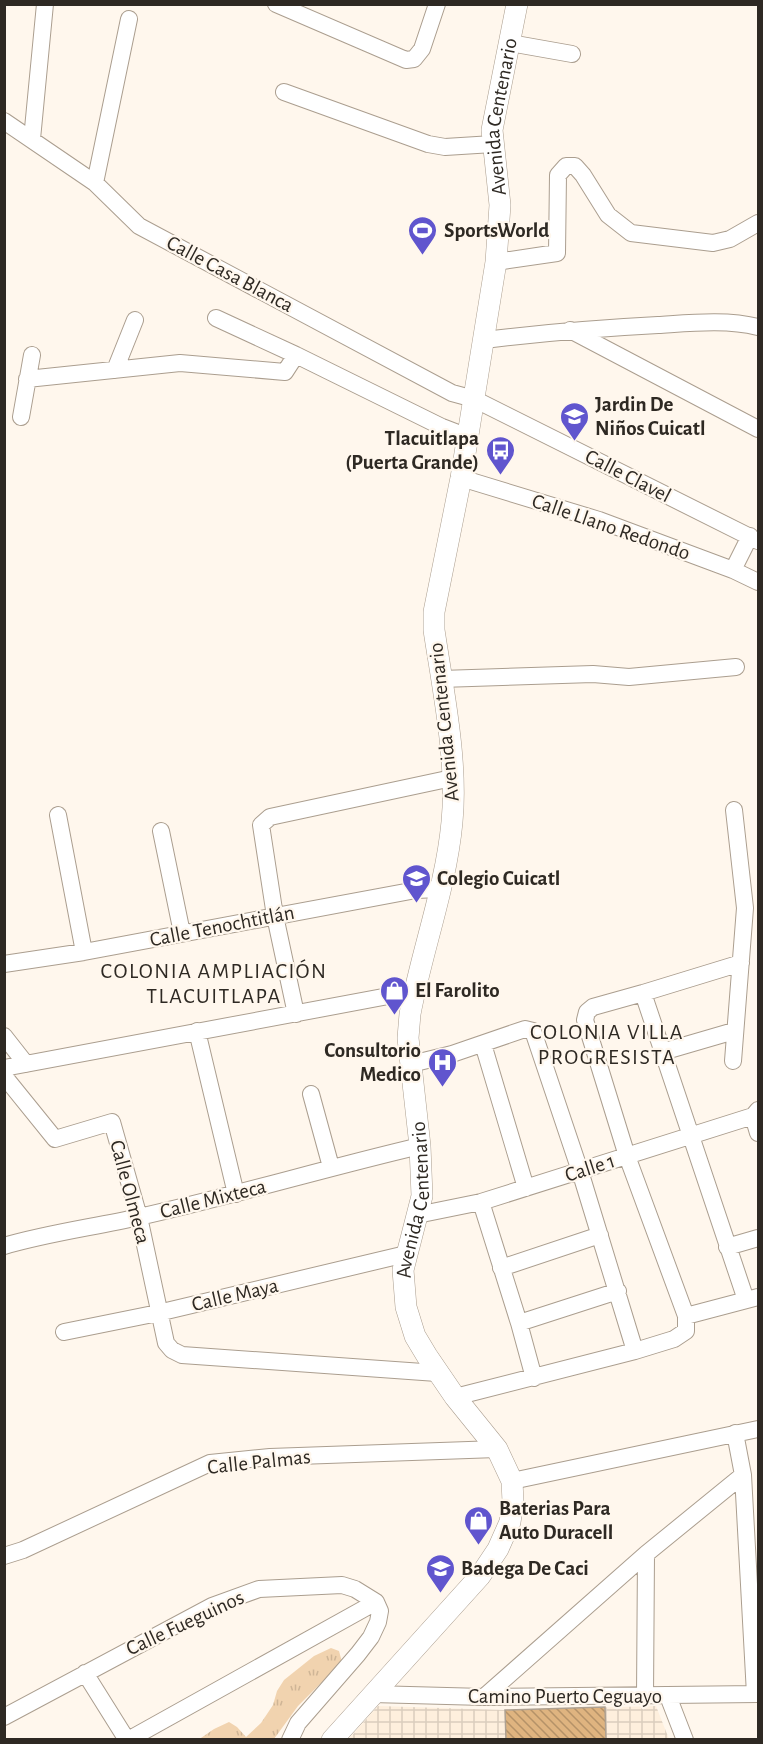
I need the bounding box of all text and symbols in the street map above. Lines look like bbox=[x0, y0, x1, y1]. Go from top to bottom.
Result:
street label: Avenida Centenario bbox=[481, 36, 521, 197]
sports icon: SportsWorld bbox=[407, 214, 439, 256]
place label: SportsWorld bbox=[444, 220, 549, 241]
street label: Calle Casa Blanca bbox=[163, 232, 297, 316]
place label: Jardin De Niños Cuicatl bbox=[595, 394, 705, 439]
school or university icon: Jardin De Niños Cuicatl bbox=[558, 400, 590, 442]
place label: Tlacuitlapa (Puerta Grande) bbox=[345, 428, 479, 473]
bus stop icon: Tlacuitlapa (Puerta Grande) bbox=[484, 434, 516, 476]
street label: Calle Clavel bbox=[582, 446, 674, 506]
street label: Calle Llano Redondo bbox=[529, 490, 693, 564]
street label: Avenida Centenario bbox=[425, 642, 463, 802]
school or university icon: Colegio Cuicatl bbox=[400, 862, 432, 904]
place label: Colegio Cuicatl bbox=[437, 868, 560, 889]
street label: Calle Tenochtitlán bbox=[148, 902, 296, 950]
district label: COLONIA AMPLIACIÓN TLACUITLAPA bbox=[101, 959, 327, 1007]
shop icon: El Farolito bbox=[378, 974, 410, 1016]
place label: El Farolito bbox=[415, 980, 500, 1001]
district label: COLONIA VILLA PROGRESISTA bbox=[530, 1021, 684, 1068]
place label: Consultorio Medico bbox=[324, 1040, 421, 1085]
hospital icon: Consultorio Medico bbox=[426, 1046, 458, 1088]
street label: Avenida Centenario bbox=[392, 1120, 433, 1279]
street label: Calle Olmeca bbox=[106, 1138, 154, 1247]
street label: Calle 1 bbox=[562, 1150, 618, 1186]
street label: Calle Mixteca bbox=[158, 1176, 269, 1222]
street label: Calle Maya bbox=[190, 1275, 281, 1315]
street label: Calle Palmas bbox=[206, 1446, 312, 1478]
place label: Baterias Para Auto Duracell bbox=[499, 1498, 613, 1543]
shop icon: Baterias Para Auto Duracell bbox=[462, 1504, 494, 1546]
school or university icon: Badega De Caci bbox=[424, 1552, 456, 1594]
place label: Badega De Caci bbox=[461, 1558, 589, 1579]
street label: Calle Fueguinos bbox=[123, 1587, 247, 1659]
street label: Camino Puerto Ceguayo bbox=[468, 1686, 662, 1707]

